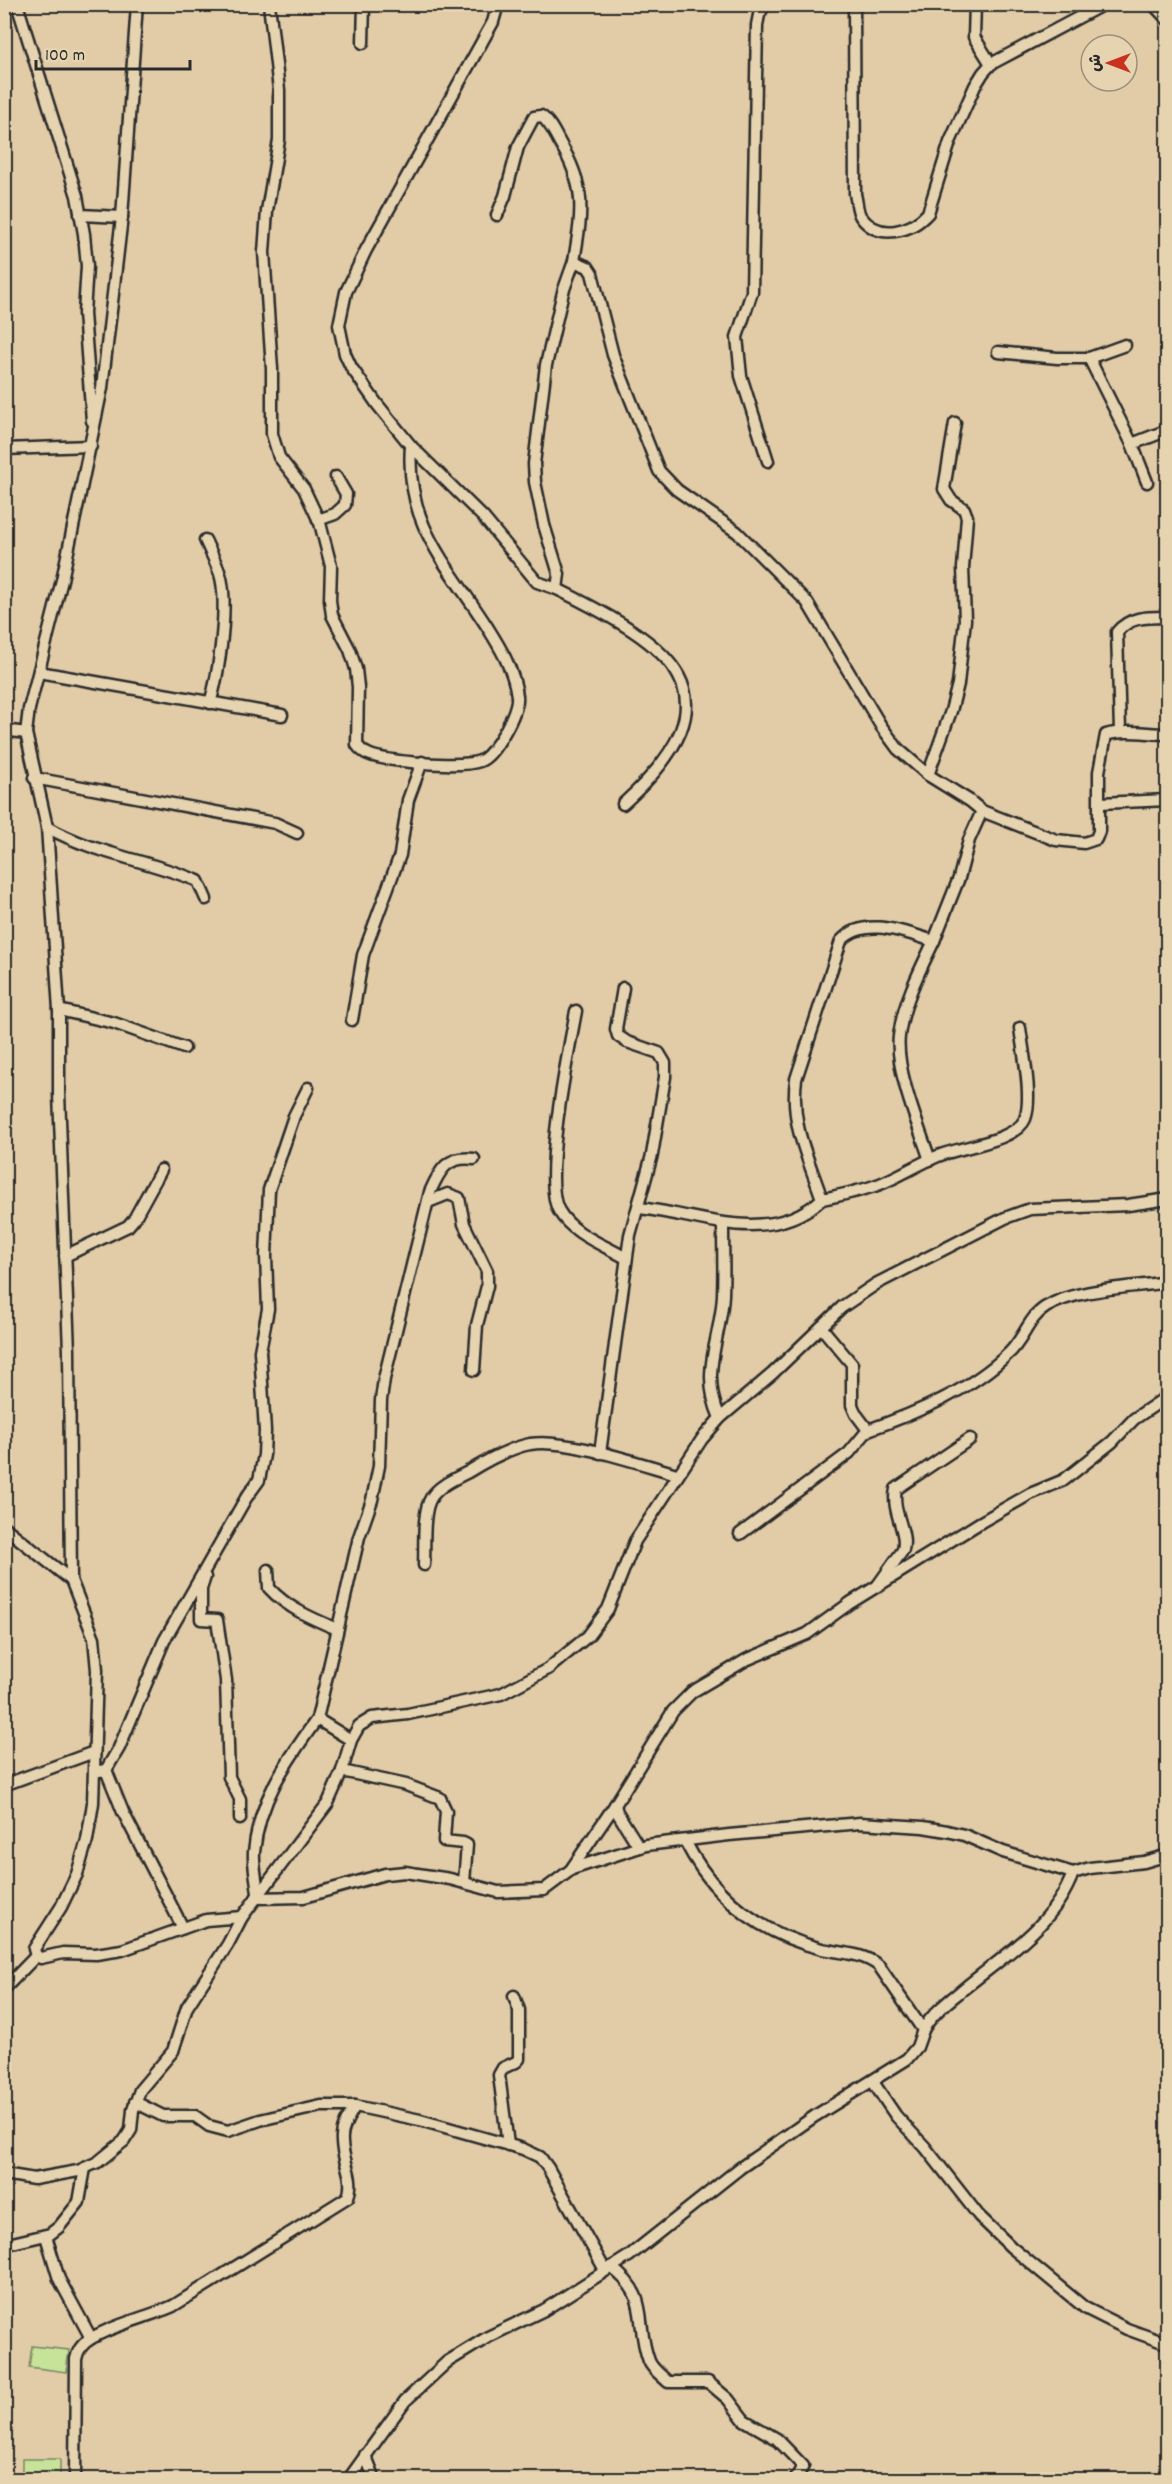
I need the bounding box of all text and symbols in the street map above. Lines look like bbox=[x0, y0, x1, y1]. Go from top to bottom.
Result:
scale bar bbox=[36, 33, 190, 71]
north arrow bbox=[1079, 33, 1139, 93]
text: 100 m bbox=[45, 44, 85, 69]
text: ش bbox=[1085, 54, 1108, 72]

